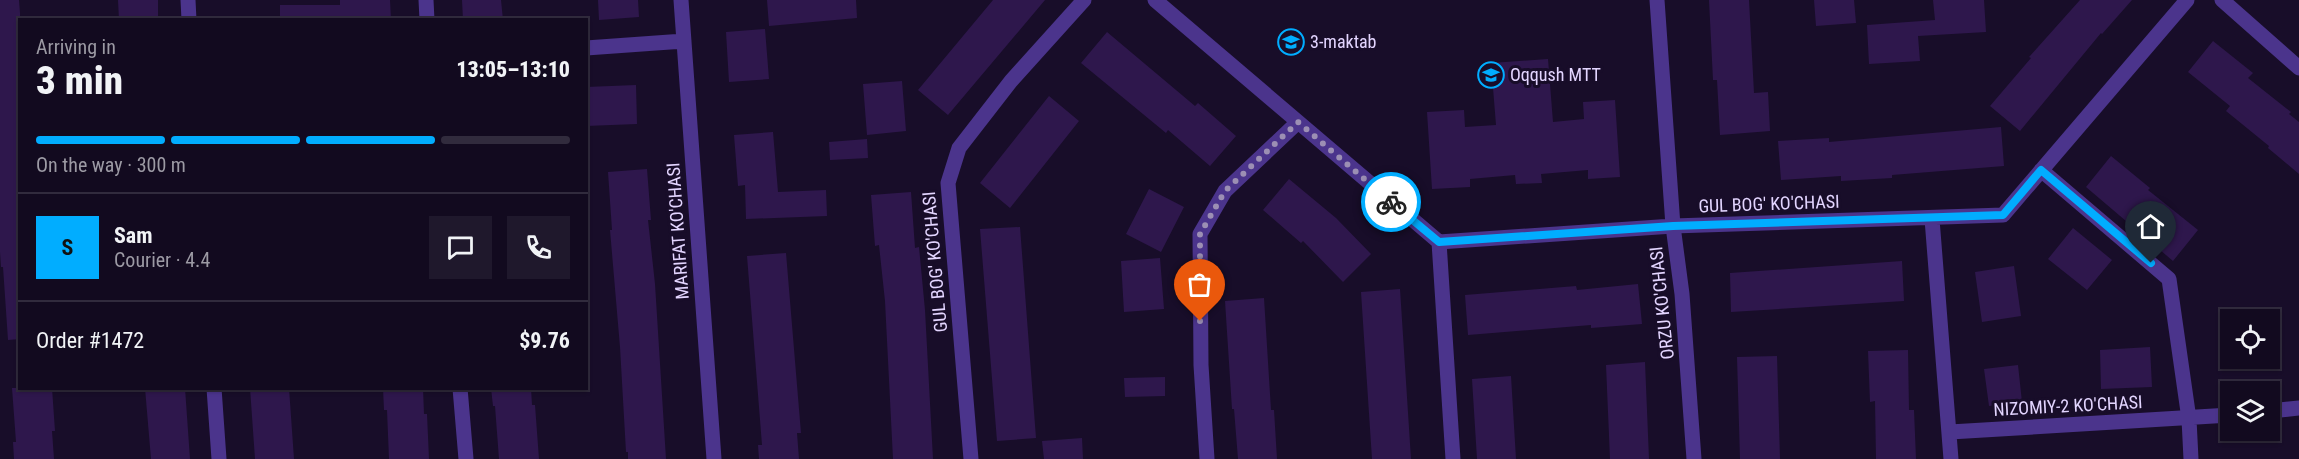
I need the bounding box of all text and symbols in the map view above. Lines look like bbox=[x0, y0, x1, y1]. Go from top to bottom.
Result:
school or university icon: 3-maktab bbox=[1276, 27, 1306, 57]
place label: 3-maktab bbox=[1310, 31, 1377, 52]
text: Arriving in bbox=[36, 35, 116, 59]
text: 13:05–13:10 bbox=[456, 57, 570, 82]
text: 3 min bbox=[36, 58, 123, 104]
school or university icon: Oqqush MTT bbox=[1476, 60, 1506, 90]
place label: Oqqush MTT bbox=[1510, 64, 1601, 85]
text: On the way · 300 m bbox=[36, 153, 186, 177]
street label: MARIFAT KO'CHASI bbox=[662, 162, 693, 300]
courier bbox=[1361, 172, 1421, 232]
icon: bike bbox=[1375, 186, 1408, 219]
street label: GUL BOG' KO'CHASI bbox=[918, 191, 951, 333]
street label: GUL BOG' KO'CHASI bbox=[1698, 191, 1840, 216]
pin bbox=[2125, 201, 2176, 263]
icon: home bbox=[2134, 210, 2167, 243]
button: chat bbox=[429, 216, 492, 279]
button: phone bbox=[507, 216, 570, 279]
text: Sam bbox=[114, 223, 153, 248]
text: S bbox=[62, 235, 73, 260]
street label: ORZU KO'CHASI bbox=[1645, 246, 1678, 360]
text: Courier · 4.4 bbox=[114, 248, 210, 272]
pin bbox=[1174, 259, 1225, 321]
icon: bag bbox=[1183, 268, 1216, 301]
map controls bbox=[2220, 309, 2280, 441]
button: locate bbox=[2220, 309, 2280, 369]
text: Order #1472 bbox=[36, 328, 144, 353]
text: $9.76 bbox=[519, 328, 570, 353]
button: layers bbox=[2220, 381, 2280, 441]
street label: NIZOMIY-2 KO'CHASI bbox=[1993, 391, 2143, 420]

